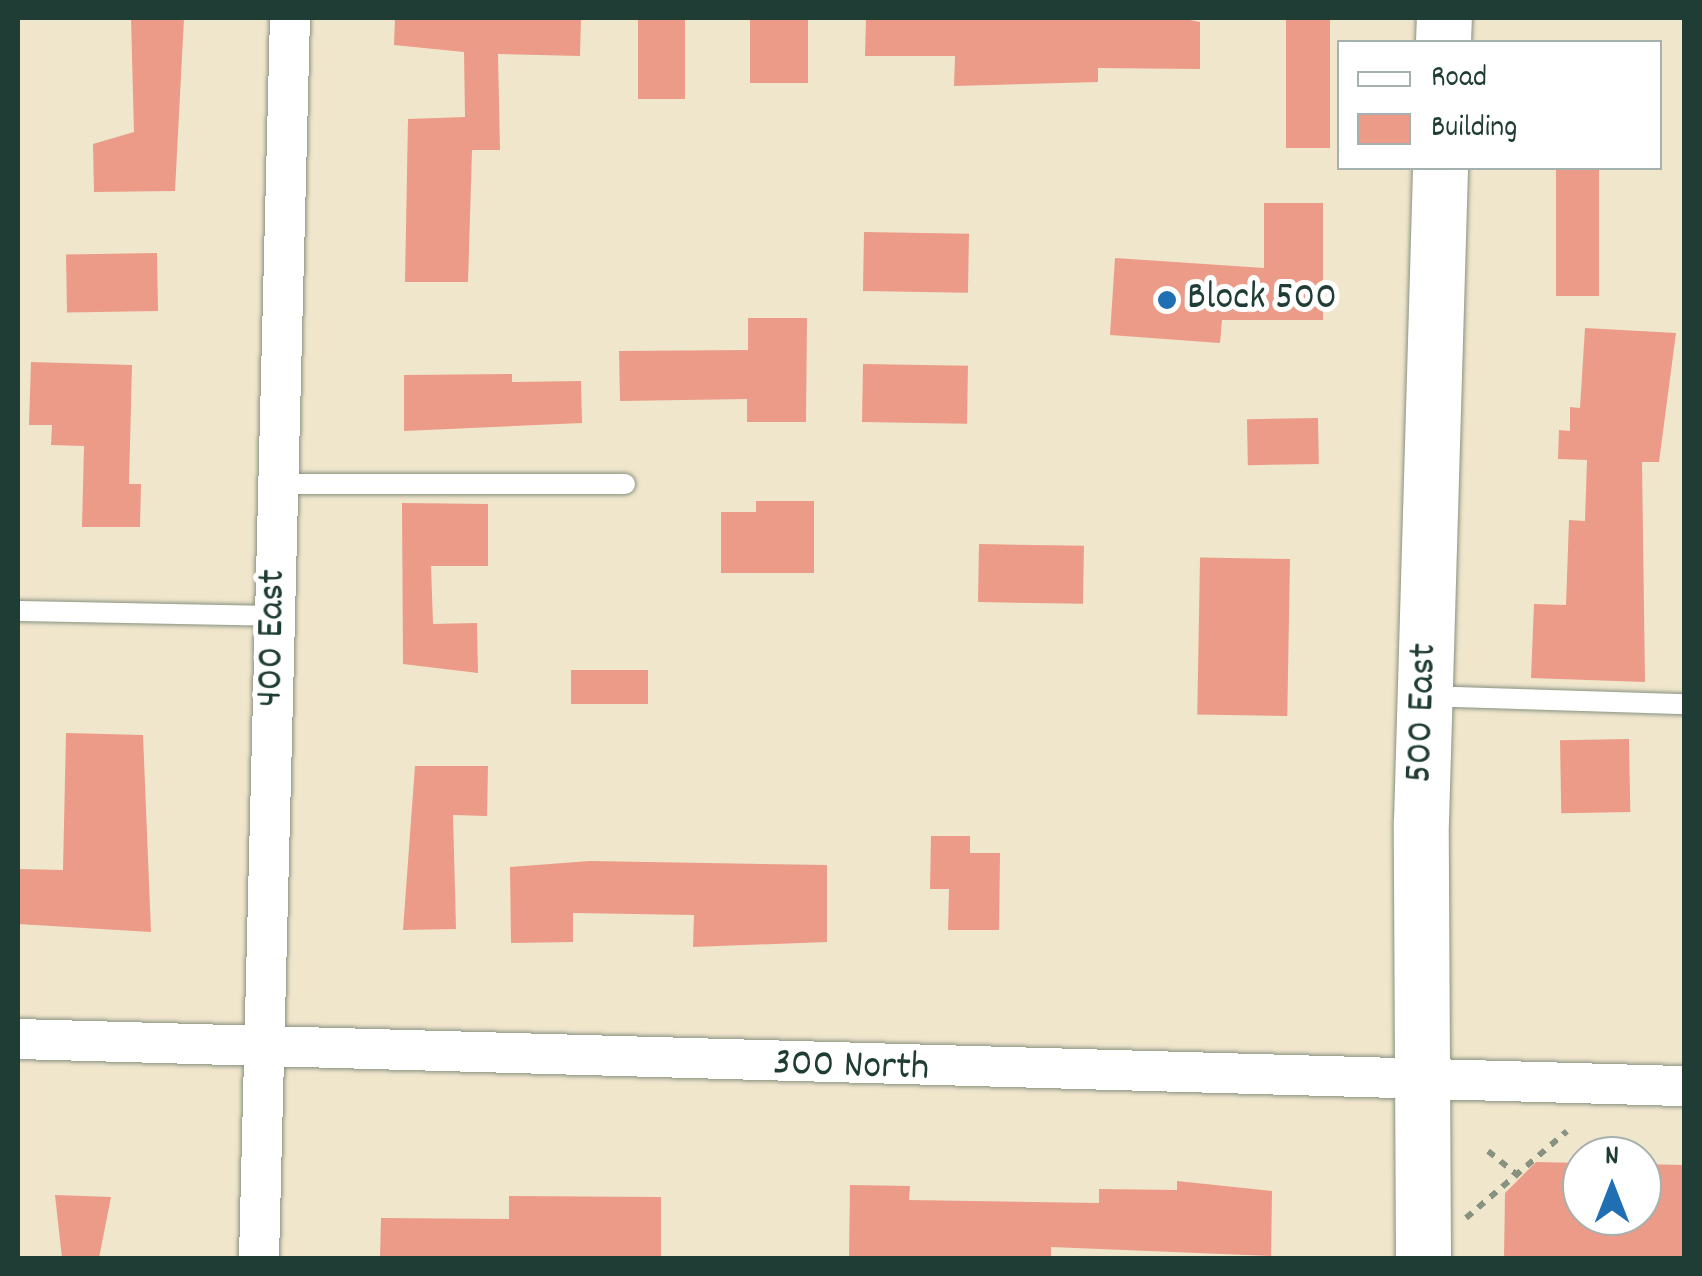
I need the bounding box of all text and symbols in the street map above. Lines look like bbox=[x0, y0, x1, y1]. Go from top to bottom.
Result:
legend bbox=[1337, 40, 1662, 170]
text: Road bbox=[1431, 58, 1487, 101]
text: Building bbox=[1431, 108, 1517, 151]
place label: Block 500 bbox=[1187, 276, 1337, 324]
marker: Block 500 bbox=[1156, 289, 1178, 311]
street label: 400 East bbox=[249, 569, 299, 707]
street label: 500 East bbox=[1398, 642, 1450, 784]
street label: 300 North bbox=[772, 1041, 930, 1095]
north arrow bbox=[1562, 1136, 1662, 1236]
text: N bbox=[1605, 1138, 1619, 1178]

